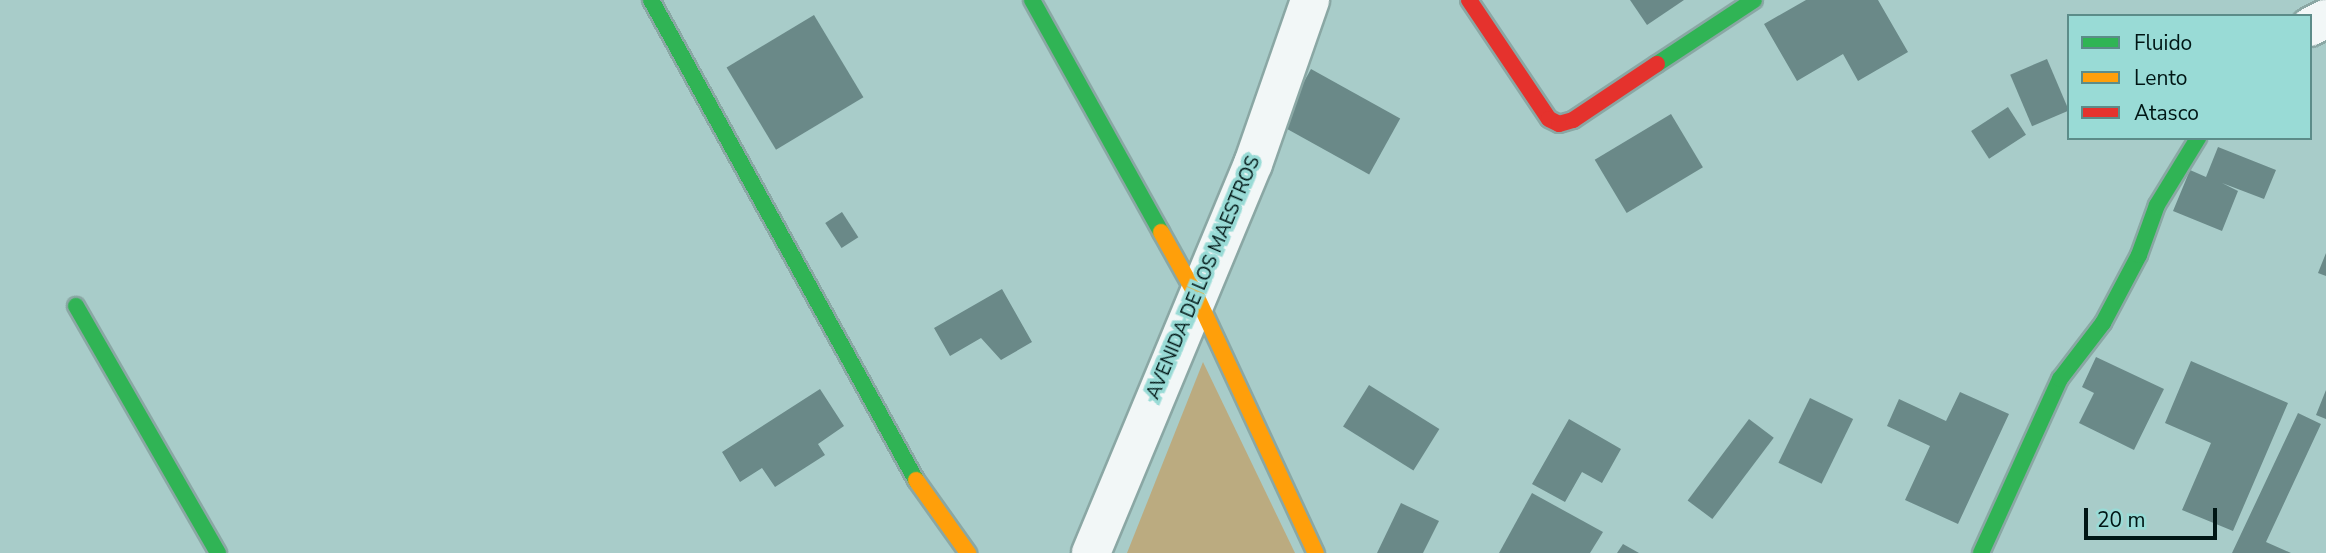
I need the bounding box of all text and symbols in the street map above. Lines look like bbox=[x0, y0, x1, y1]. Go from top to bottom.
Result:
legend bbox=[2067, 14, 2312, 140]
text: Fluido bbox=[2134, 29, 2192, 57]
text: Lento bbox=[2134, 64, 2187, 92]
text: Atasco bbox=[2134, 99, 2199, 127]
street label: AVENIDA DE LOS MAESTROS bbox=[1142, 153, 1266, 403]
scale bar bbox=[2088, 494, 2221, 538]
text: 20 m bbox=[2097, 506, 2146, 534]

